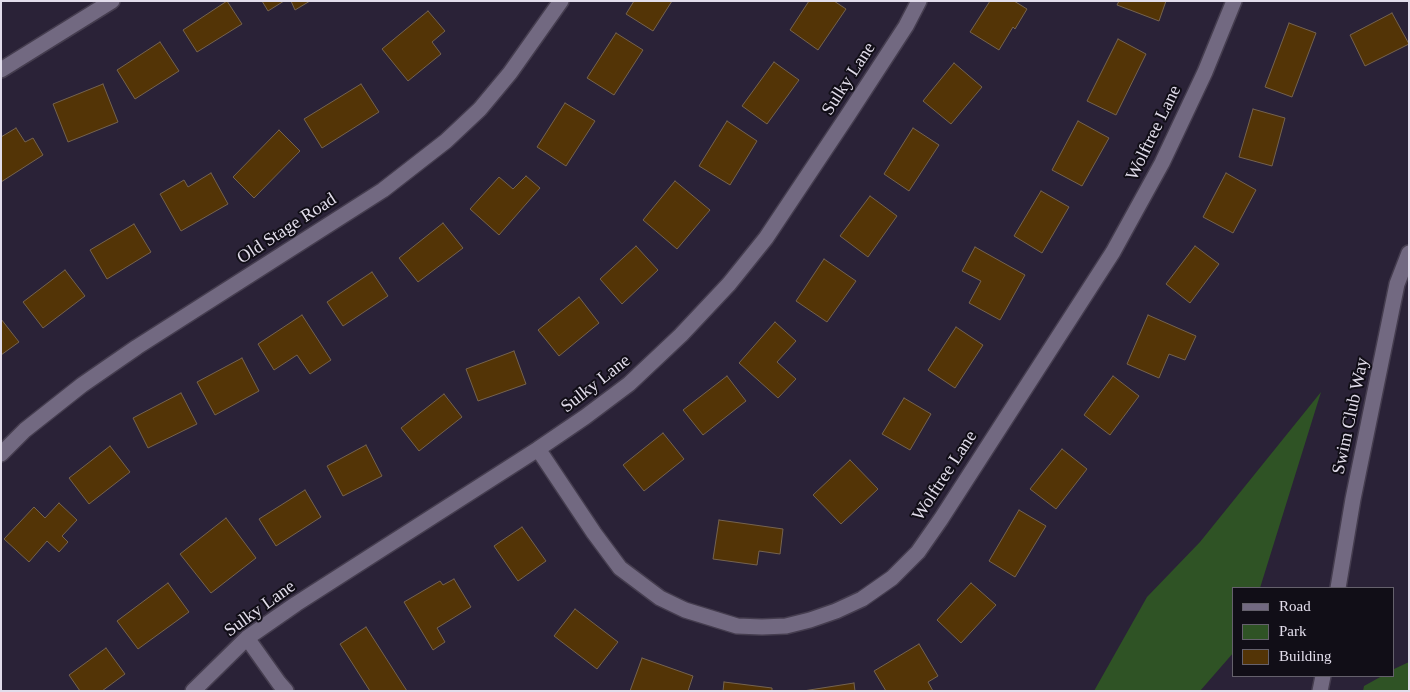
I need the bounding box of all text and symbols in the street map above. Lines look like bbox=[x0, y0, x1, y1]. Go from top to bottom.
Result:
street label: Sulky Lane bbox=[817, 39, 881, 119]
street label: Wolftree Lane bbox=[1122, 82, 1186, 184]
street label: Old Stage Road bbox=[233, 189, 341, 269]
street label: Sulky Lane bbox=[557, 350, 635, 418]
street label: Swim Club Way bbox=[1328, 356, 1374, 476]
street label: Wolftree Lane bbox=[908, 427, 982, 525]
street label: Sulky Lane bbox=[220, 576, 300, 642]
legend bbox=[1232, 587, 1395, 677]
text: Road bbox=[1279, 598, 1311, 614]
text: Park bbox=[1279, 623, 1307, 639]
text: Building bbox=[1279, 648, 1332, 664]

